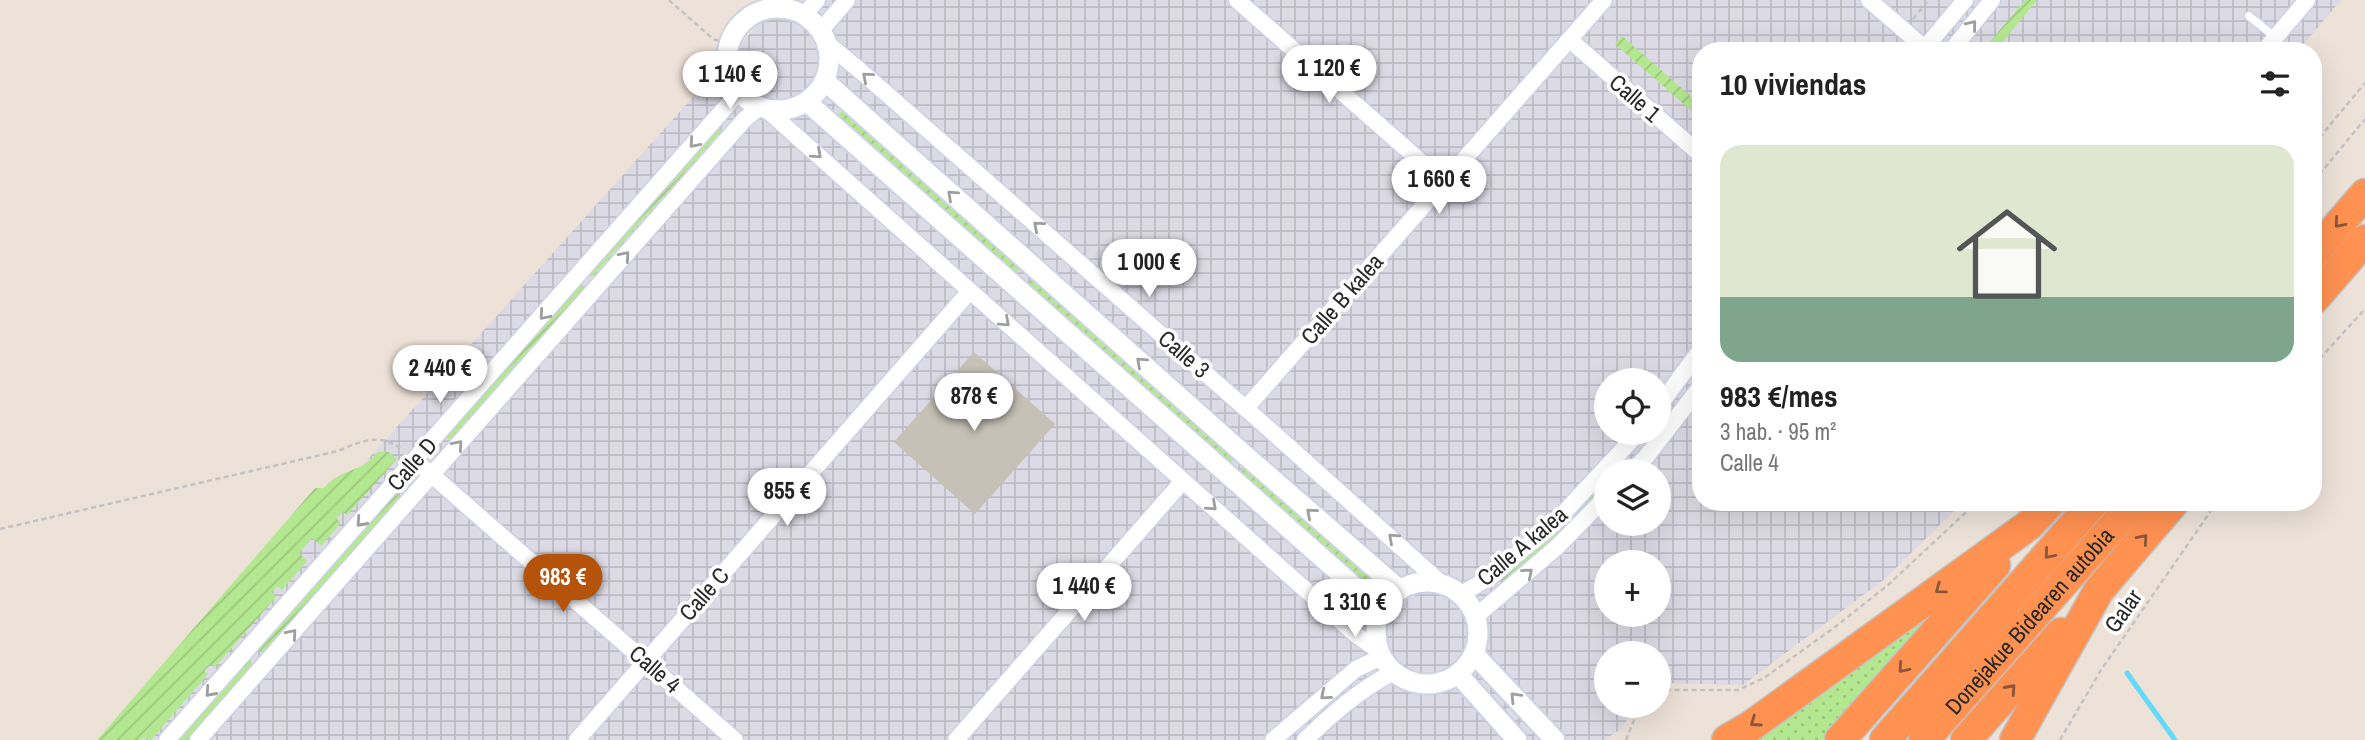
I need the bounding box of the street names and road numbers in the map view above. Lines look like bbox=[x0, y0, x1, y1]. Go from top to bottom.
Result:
street label: Calle 1 bbox=[1603, 67, 1668, 129]
street label: Calle B kalea bbox=[1293, 246, 1390, 351]
street label: Calle 3 bbox=[1152, 323, 1217, 385]
street label: Calle D bbox=[380, 430, 444, 497]
street label: Calle A kalea bbox=[1470, 498, 1574, 593]
street label: Donejakue Bidearen autobia bbox=[1938, 520, 2121, 721]
street label: Calle C bbox=[672, 560, 736, 627]
street label: Galar bbox=[2097, 582, 2149, 638]
street label: Calle 4 bbox=[623, 638, 688, 700]

